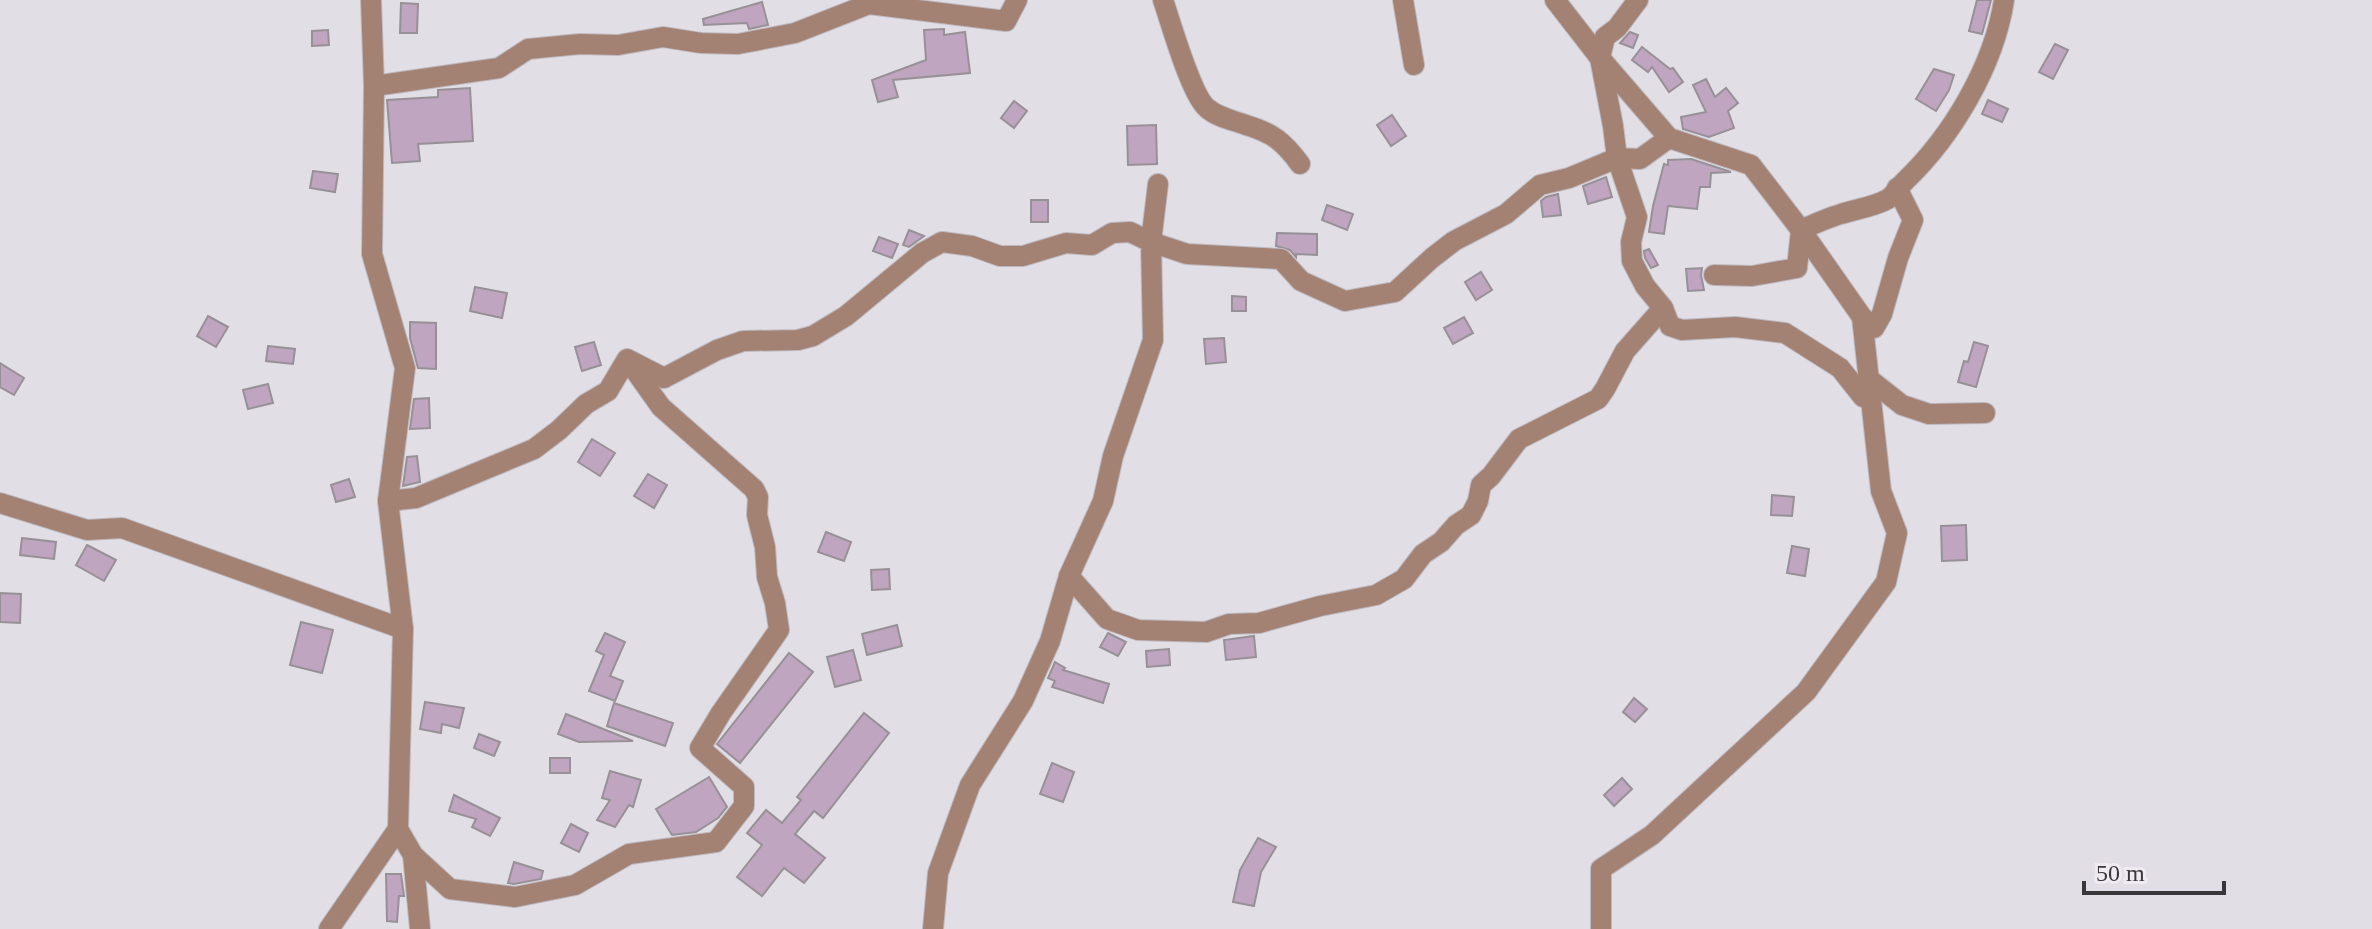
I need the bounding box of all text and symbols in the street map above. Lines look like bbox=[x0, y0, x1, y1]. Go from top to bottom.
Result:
scale bar bbox=[2084, 845, 2224, 895]
text: 50 m bbox=[2096, 860, 2145, 886]

